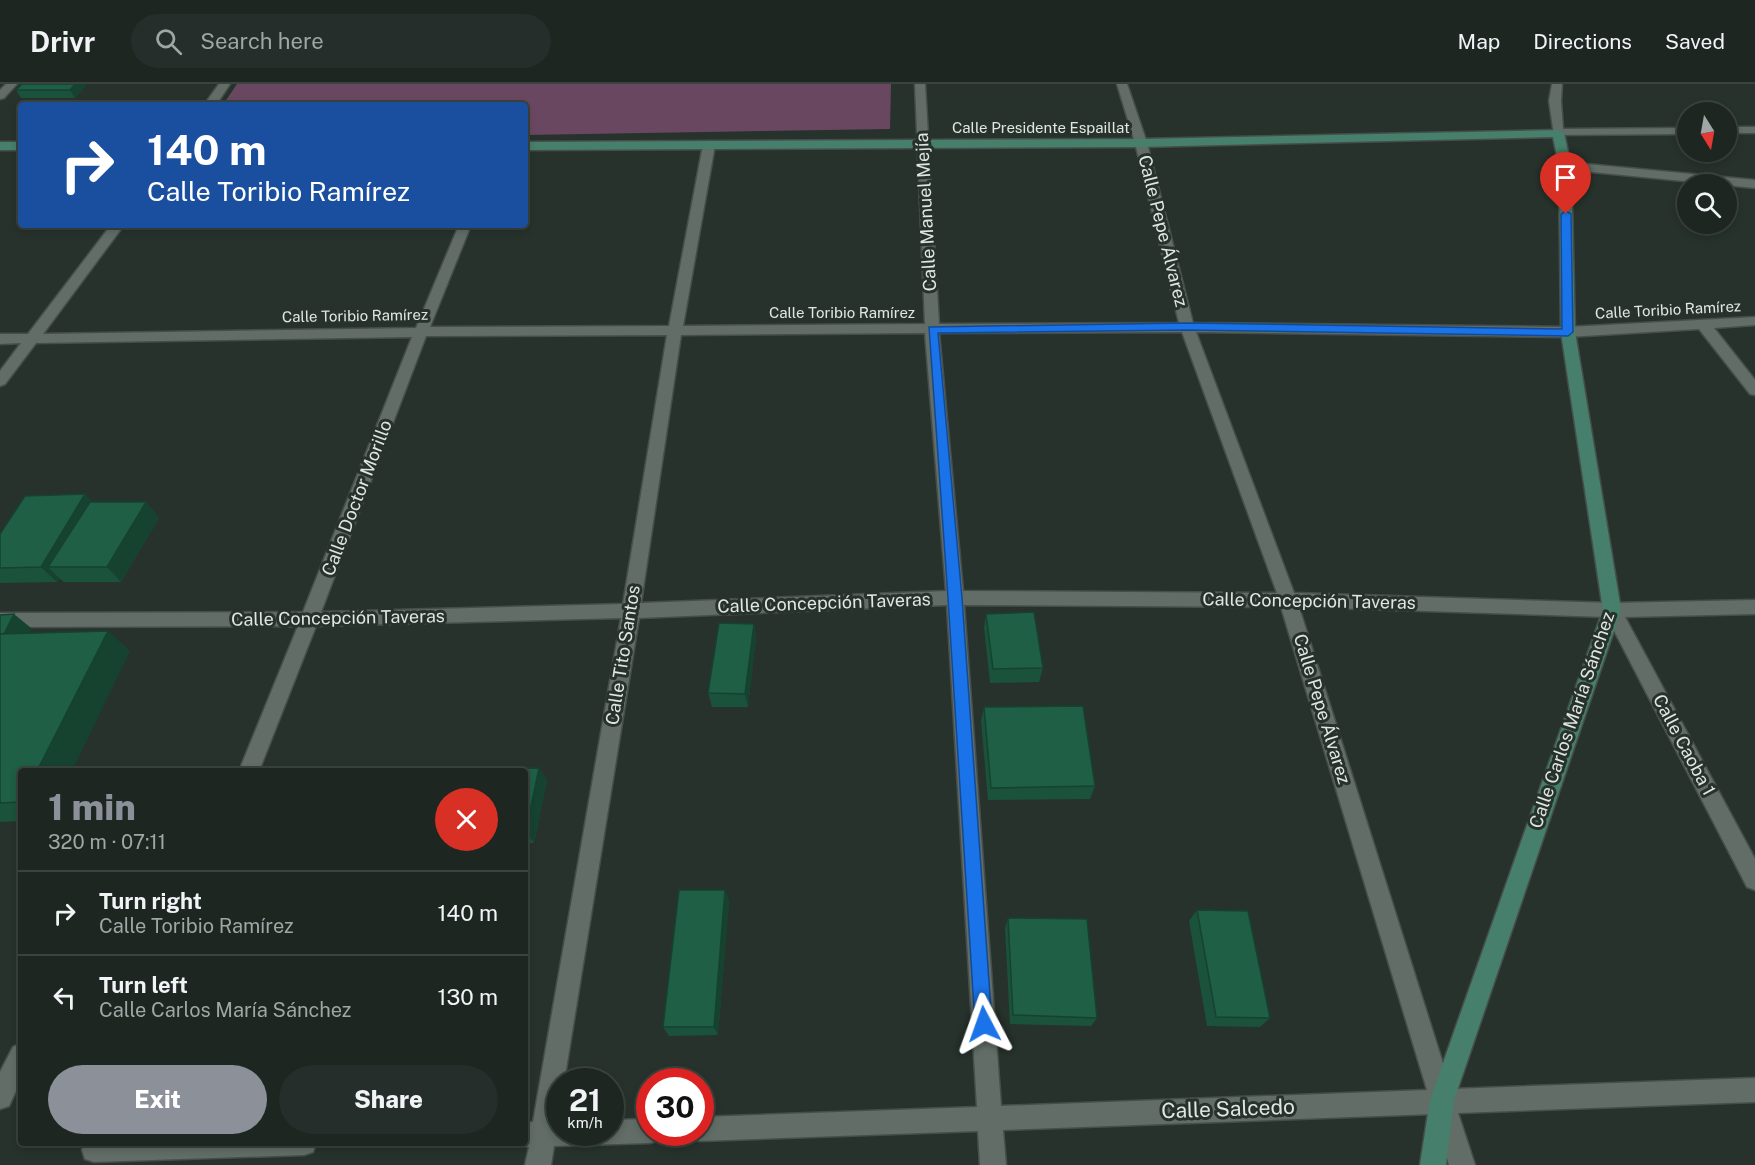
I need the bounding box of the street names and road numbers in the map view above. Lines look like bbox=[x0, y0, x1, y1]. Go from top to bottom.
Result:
street label: Calle Presidente Espaillat bbox=[952, 119, 1130, 136]
street label: Calle Manuel Mejía bbox=[911, 132, 940, 292]
street label: Calle Pepe Álvarez bbox=[1134, 153, 1193, 309]
street label: Calle Toribio Ramírez bbox=[1595, 297, 1741, 322]
street label: Calle Toribio Ramírez bbox=[769, 304, 915, 321]
street label: Calle Toribio Ramírez bbox=[282, 306, 428, 325]
street label: Calle Doctor Morillo bbox=[317, 417, 396, 579]
street label: Calle Tito Santos bbox=[601, 584, 644, 726]
street label: Calle Concepción Taveras bbox=[717, 588, 931, 617]
street label: Calle Concepción Taveras bbox=[1202, 588, 1416, 613]
street label: Calle Concepción Taveras bbox=[231, 605, 445, 630]
street label: Calle Carlos María Sánchez bbox=[1525, 609, 1618, 831]
street label: Calle Pepe Álvarez bbox=[1290, 631, 1356, 786]
street label: Calle Caoba 1 bbox=[1649, 691, 1720, 799]
street label: Calle Salcedo bbox=[1161, 1094, 1295, 1123]

